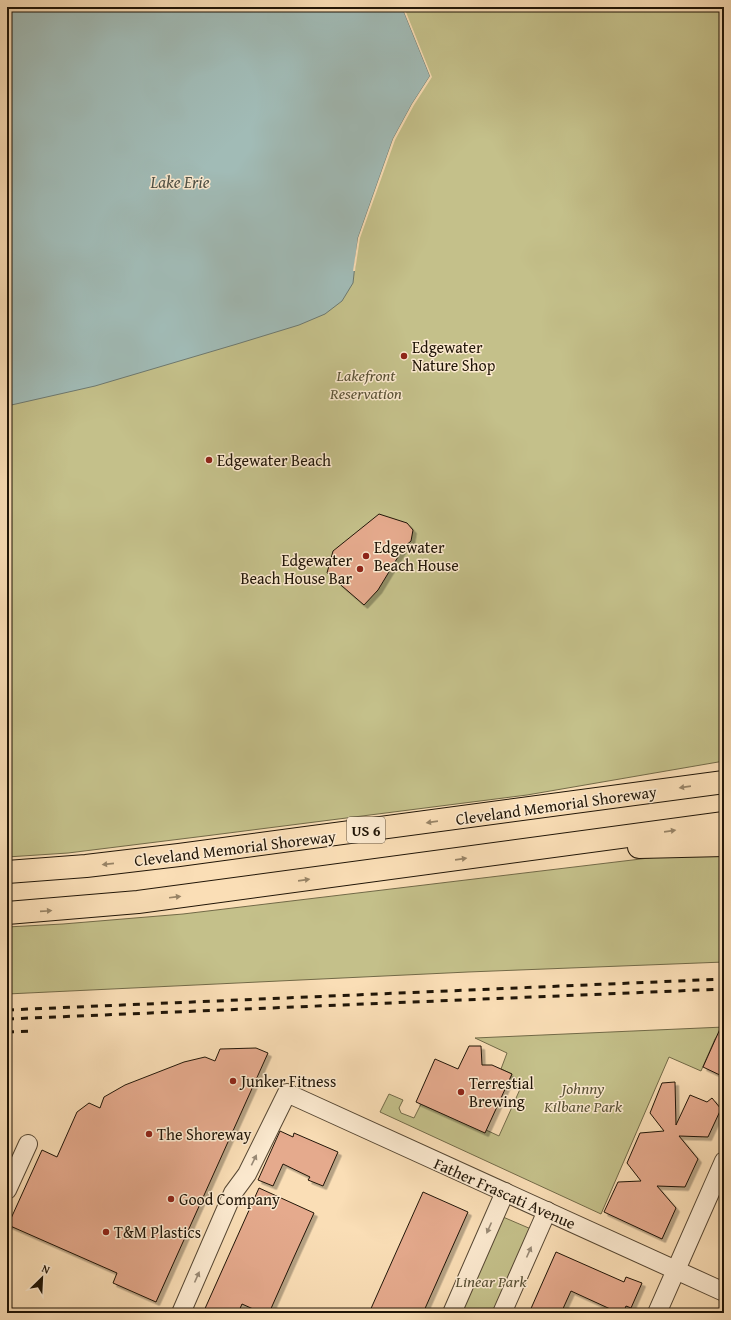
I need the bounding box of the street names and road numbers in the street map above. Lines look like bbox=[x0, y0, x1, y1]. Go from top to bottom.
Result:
street label: Cleveland Memorial Shoreway bbox=[454, 779, 658, 831]
road number: US 6 bbox=[347, 817, 385, 843]
street label: Cleveland Memorial Shoreway bbox=[133, 824, 337, 872]
street label: Father Frascati Avenue bbox=[430, 1151, 580, 1235]

